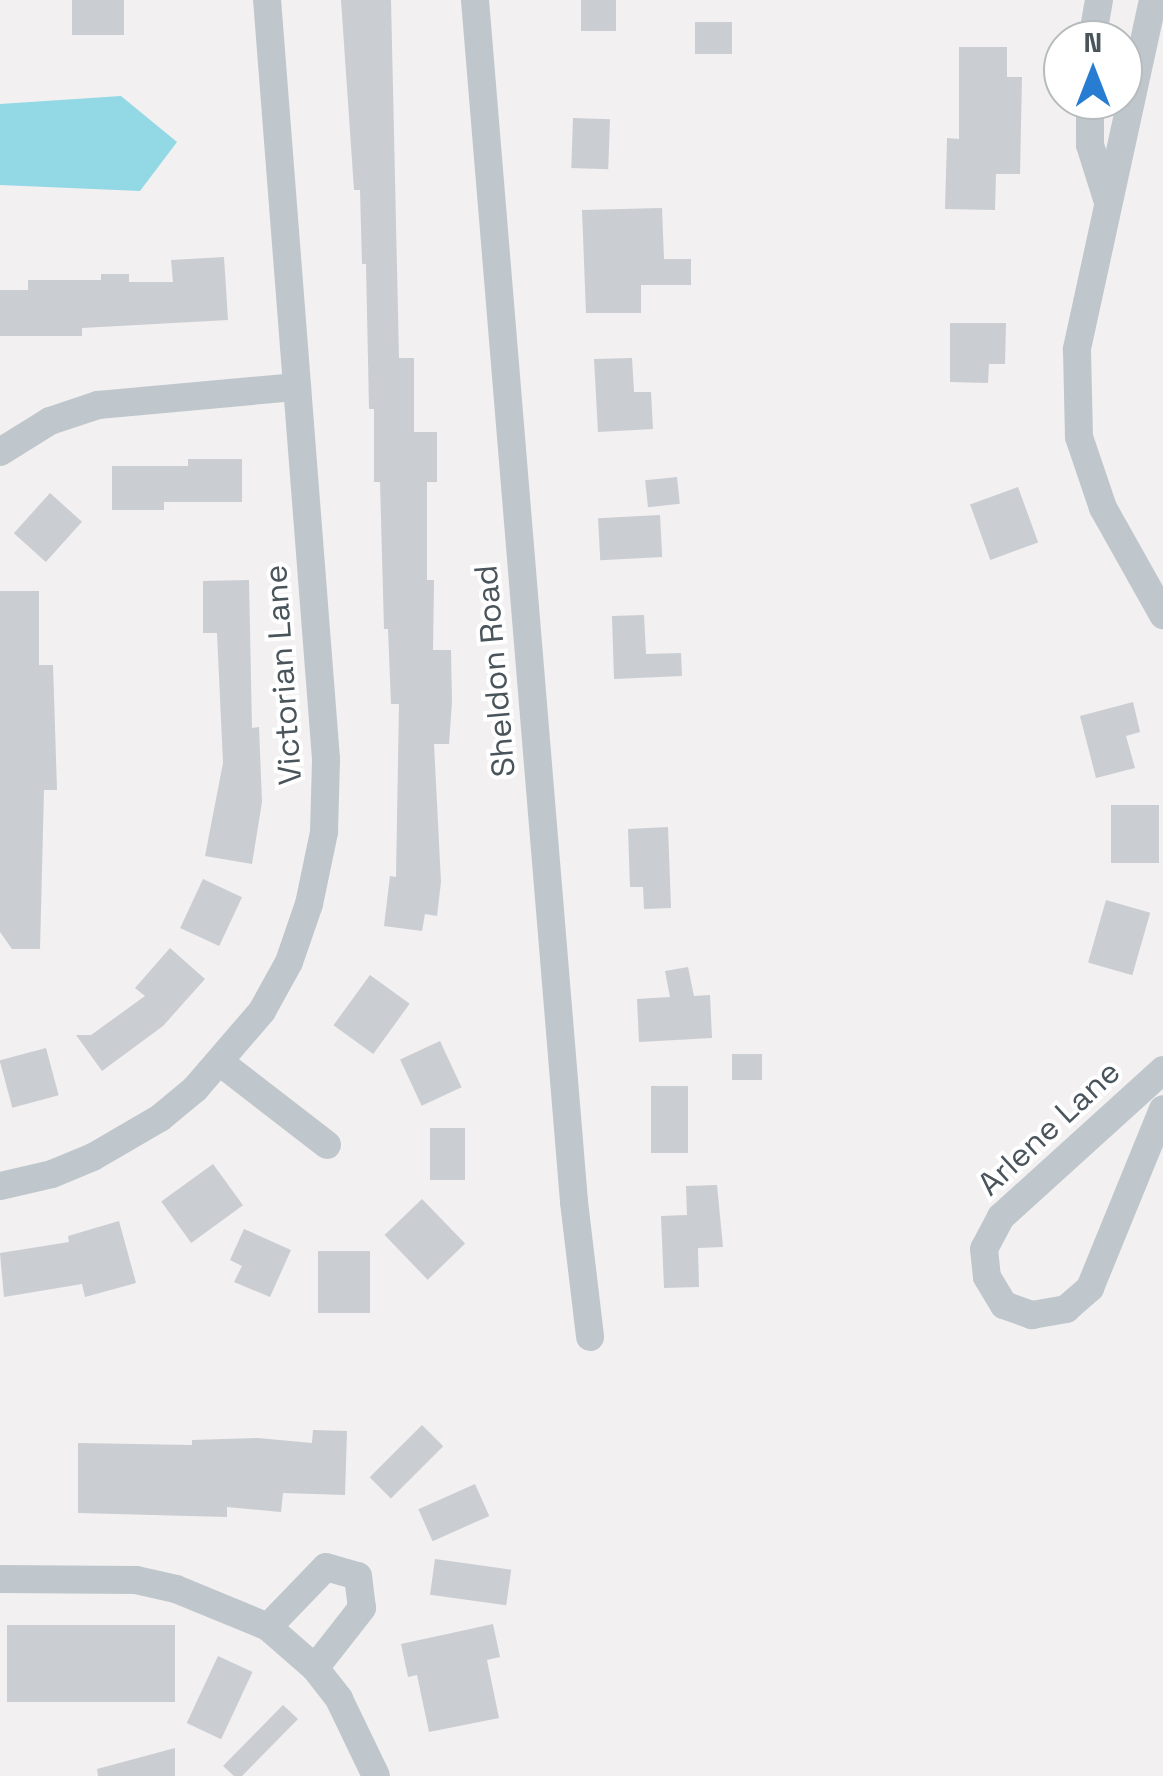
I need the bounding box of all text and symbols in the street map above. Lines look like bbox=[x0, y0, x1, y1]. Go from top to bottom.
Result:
north arrow bbox=[1043, 20, 1143, 120]
text: N bbox=[1084, 24, 1102, 60]
street label: Sheldon Road bbox=[467, 563, 523, 779]
street label: Victorian Lane bbox=[256, 564, 310, 786]
street label: Arlene Lane bbox=[970, 1053, 1128, 1203]

